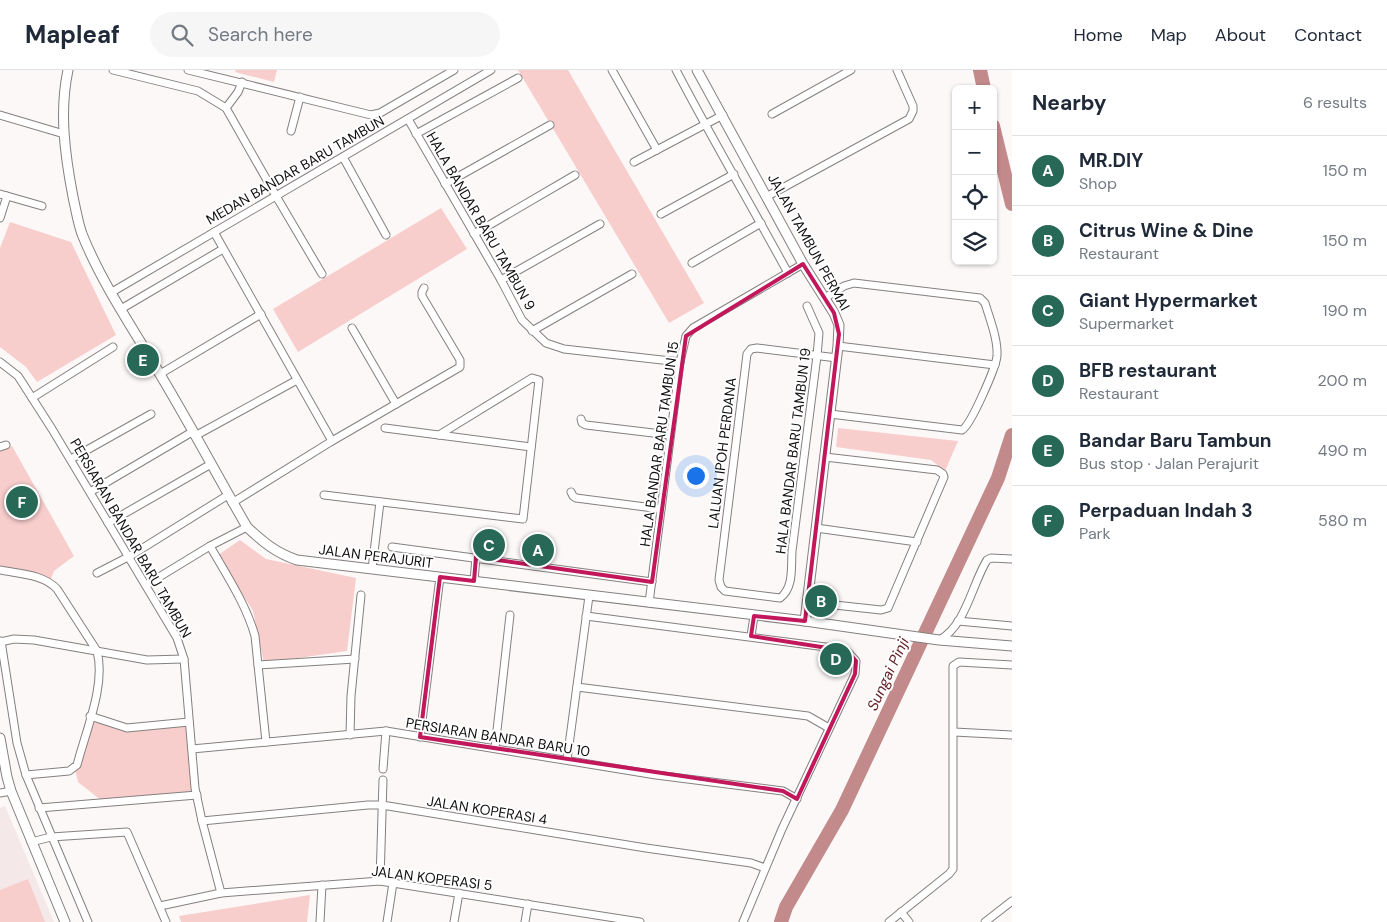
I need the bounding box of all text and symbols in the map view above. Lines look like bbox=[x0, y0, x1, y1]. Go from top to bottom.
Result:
search box bbox=[150, 12, 500, 57]
text: Mapleaf bbox=[25, 19, 120, 50]
icon: search bbox=[168, 21, 196, 49]
text: Search here bbox=[208, 22, 313, 47]
text: Home bbox=[1073, 23, 1123, 47]
text: Map bbox=[1151, 23, 1187, 47]
text: About bbox=[1215, 23, 1266, 47]
text: Contact bbox=[1294, 23, 1362, 47]
map controls bbox=[952, 85, 997, 265]
button: + bbox=[952, 85, 997, 130]
text: Nearby bbox=[1032, 89, 1106, 117]
text: 6 results bbox=[1303, 92, 1367, 113]
street label: MEDAN BANDAR BARU TAMBUN bbox=[203, 112, 387, 228]
street label: HALA BANDAR BARU TAMBUN 9 bbox=[422, 129, 540, 314]
button: − bbox=[952, 130, 997, 175]
text: MR.DIY bbox=[1079, 148, 1143, 173]
text: A bbox=[1042, 160, 1054, 181]
text: 150 m bbox=[1323, 160, 1367, 181]
street label: JALAN TAMBUN PERMAI bbox=[764, 171, 854, 313]
text: Shop bbox=[1079, 173, 1117, 194]
button: locate bbox=[952, 175, 997, 220]
text: Citrus Wine & Dine bbox=[1079, 218, 1254, 243]
button: layers bbox=[952, 220, 997, 265]
text: B bbox=[1043, 230, 1053, 251]
text: 150 m bbox=[1323, 230, 1367, 251]
text: Restaurant bbox=[1079, 243, 1159, 264]
text: Giant Hypermarket bbox=[1079, 288, 1258, 313]
text: C bbox=[1042, 300, 1054, 321]
text: 190 m bbox=[1323, 300, 1367, 321]
text: Supermarket bbox=[1079, 313, 1174, 334]
street label: HALA BANDAR BARU TAMBUN 15 bbox=[636, 340, 682, 548]
pin: E bbox=[127, 341, 159, 379]
street label: HALA BANDAR BARU TAMBUN 19 bbox=[771, 347, 815, 555]
text: BFB restaurant bbox=[1079, 358, 1217, 383]
text: D bbox=[1042, 370, 1054, 391]
text: 200 m bbox=[1318, 370, 1367, 391]
street label: LALUAN IPOH PERDANA bbox=[704, 376, 740, 530]
text: Restaurant bbox=[1079, 383, 1159, 404]
text: Bandar Baru Tambun bbox=[1079, 428, 1272, 453]
street label: PERSIARAN BANDAR BARU TAMBUN bbox=[66, 435, 196, 641]
text: E bbox=[1043, 440, 1053, 461]
text: 490 m bbox=[1318, 440, 1367, 461]
text: Bus stop · Jalan Perajurit bbox=[1079, 453, 1259, 474]
your location bbox=[683, 463, 709, 489]
pin: F bbox=[6, 483, 38, 521]
text: Perpaduan Indah 3 bbox=[1079, 498, 1253, 523]
text: F bbox=[1044, 510, 1052, 531]
text: 580 m bbox=[1318, 510, 1367, 531]
text: Park bbox=[1079, 523, 1111, 544]
pin: C bbox=[473, 526, 505, 564]
pin: A bbox=[522, 531, 554, 569]
street label: JALAN PERAJURIT bbox=[318, 540, 434, 572]
pin: B bbox=[805, 582, 837, 620]
water label: Sungai Pinji bbox=[862, 634, 914, 714]
pin: D bbox=[820, 640, 852, 678]
street label: PERSIARAN BANDAR BARU 10 bbox=[405, 714, 591, 760]
street label: JALAN KOPERASI 4 bbox=[426, 792, 549, 828]
street label: JALAN KOPERASI 5 bbox=[371, 862, 493, 894]

